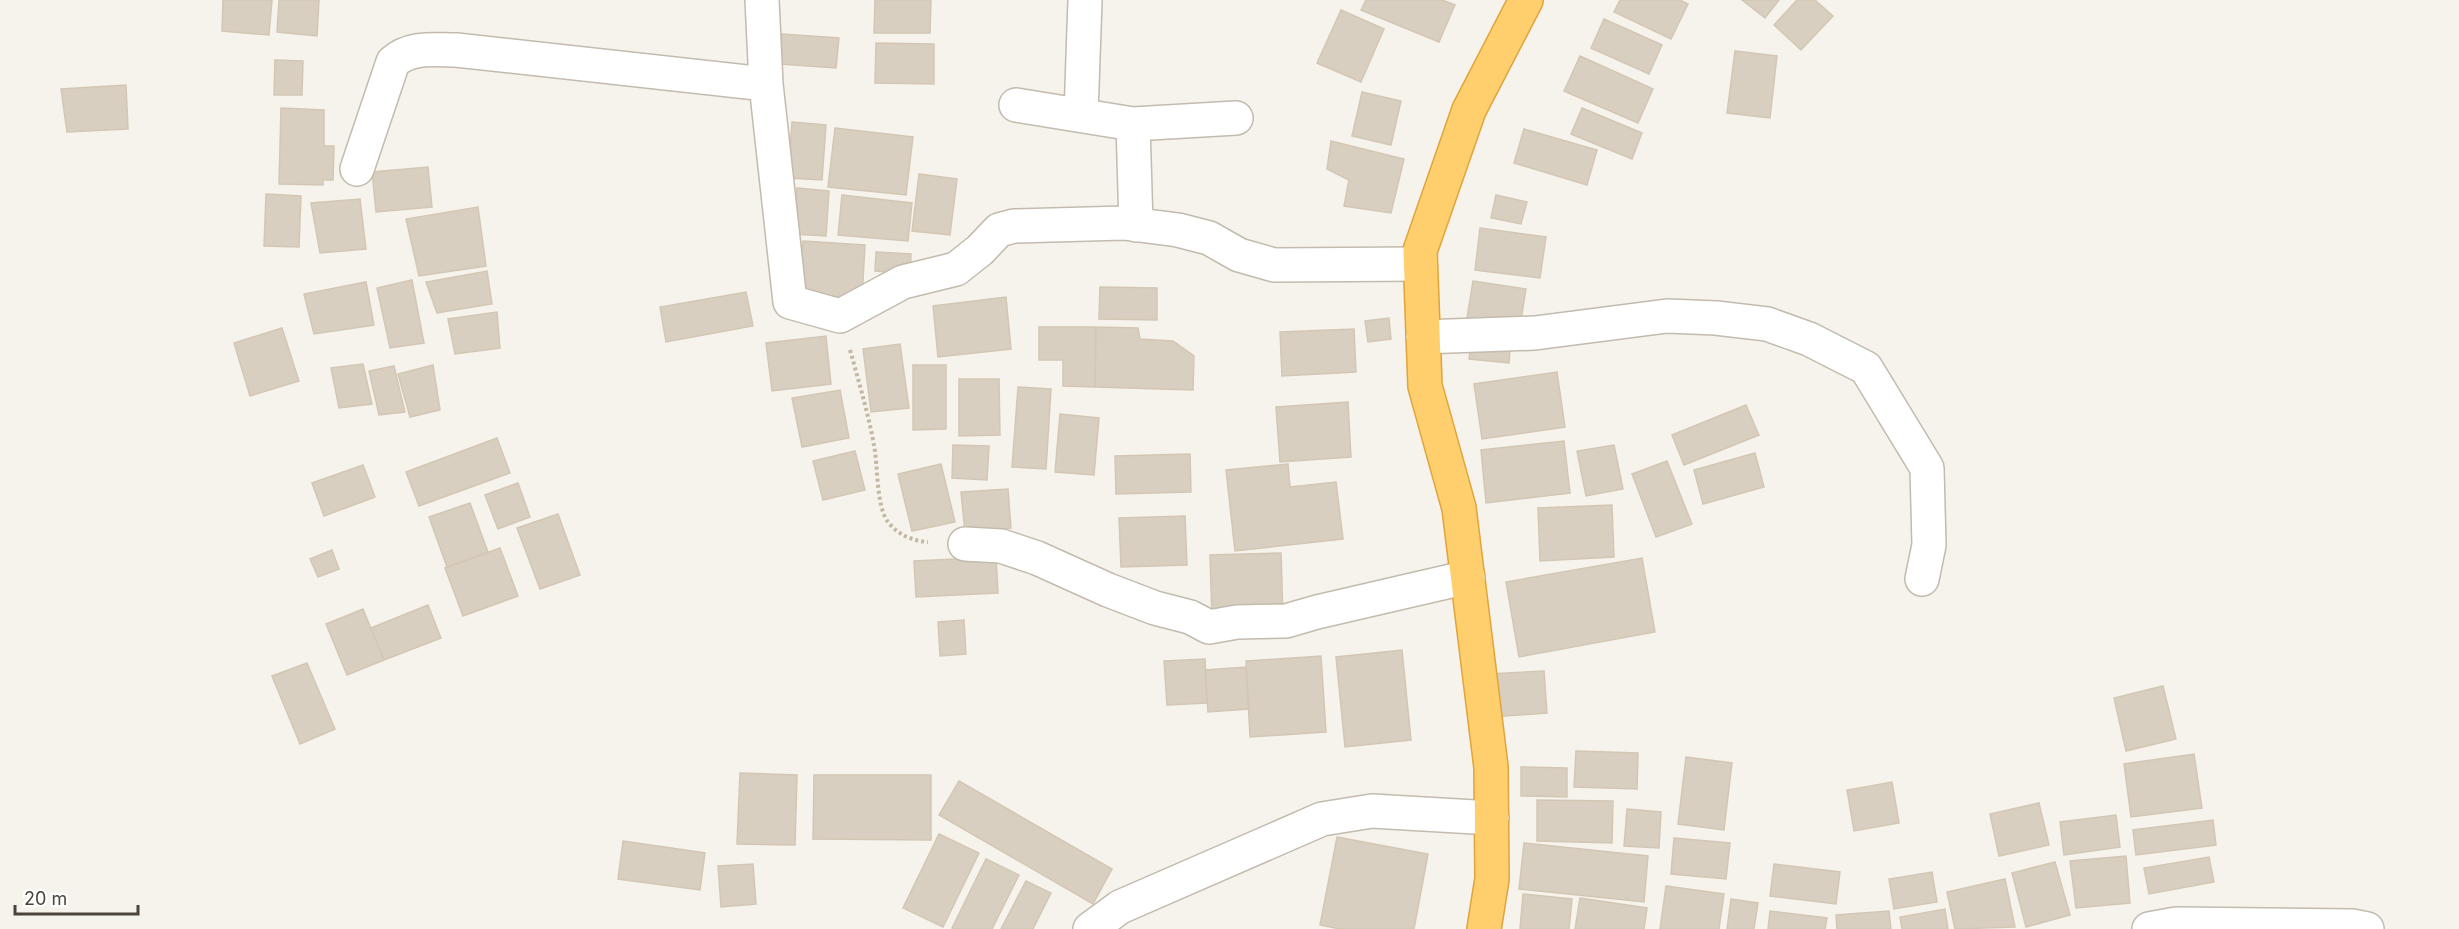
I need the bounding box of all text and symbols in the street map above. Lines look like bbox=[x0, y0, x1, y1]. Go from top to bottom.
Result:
scale bar bbox=[15, 878, 138, 916]
text: 20 m bbox=[24, 888, 67, 909]

